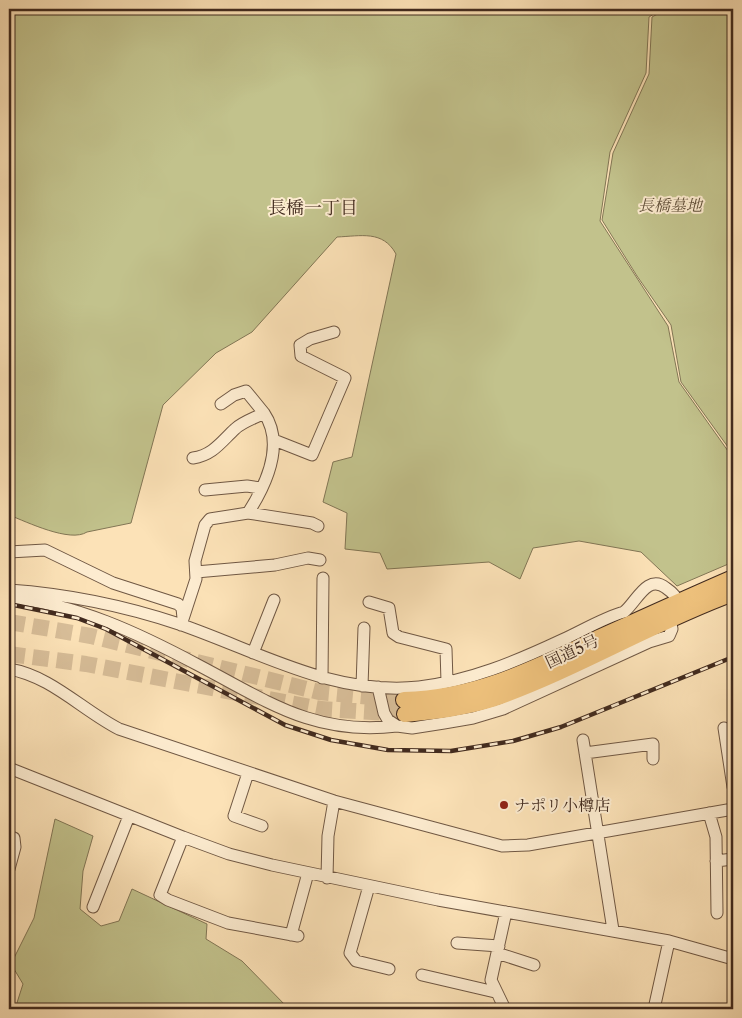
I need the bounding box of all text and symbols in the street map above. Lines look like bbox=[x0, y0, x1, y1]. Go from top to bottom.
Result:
park label: 長橋墓地 bbox=[638, 195, 704, 215]
district label: 長橋一丁目 bbox=[268, 197, 358, 219]
street label: 国道5号 bbox=[542, 630, 602, 672]
place label: ナポリ小樽店 bbox=[514, 795, 610, 815]
marker: ナポリ小樽店 bbox=[498, 799, 510, 811]

